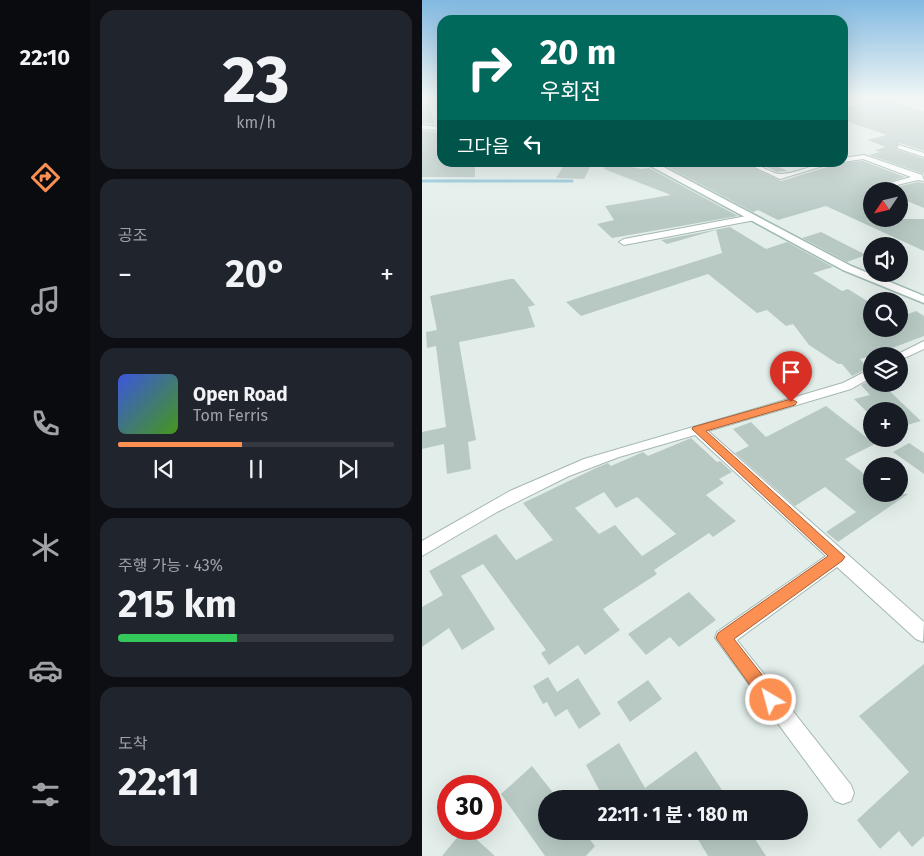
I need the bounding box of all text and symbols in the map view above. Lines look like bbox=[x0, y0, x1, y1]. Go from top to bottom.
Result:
text: 20 m bbox=[540, 31, 616, 73]
icon: right bbox=[457, 35, 522, 100]
text: 23 bbox=[222, 41, 290, 119]
text: 22:10 bbox=[20, 44, 70, 71]
text: 우회전 bbox=[540, 78, 601, 105]
text: km/h bbox=[236, 113, 276, 132]
icon: left bbox=[519, 130, 547, 158]
text: 그다음 bbox=[457, 135, 509, 158]
icon: directions bbox=[28, 160, 63, 195]
north arrow bbox=[863, 182, 908, 228]
map controls bbox=[863, 182, 908, 502]
text: 공조 bbox=[118, 226, 147, 245]
button: sound bbox=[863, 237, 908, 282]
text: 20° bbox=[225, 251, 287, 297]
text: − bbox=[118, 258, 132, 291]
text: + bbox=[380, 258, 394, 291]
icon: music bbox=[28, 283, 63, 318]
button: search bbox=[863, 292, 908, 337]
button: layers bbox=[863, 347, 908, 392]
pin bbox=[770, 351, 812, 402]
icon: arrive bbox=[777, 358, 805, 386]
text: Open Road bbox=[193, 383, 288, 406]
button: + bbox=[863, 402, 908, 447]
icon: phone bbox=[28, 406, 63, 441]
text: Tom Ferris bbox=[193, 406, 268, 425]
icon: previous bbox=[150, 455, 178, 483]
icon: pause bbox=[242, 455, 270, 483]
icon: next bbox=[334, 455, 362, 483]
button: − bbox=[863, 457, 908, 502]
icon: climate bbox=[28, 530, 63, 565]
text: 주행 가능 · 43% bbox=[118, 556, 223, 575]
text: 215 km bbox=[118, 581, 237, 627]
icon: car bbox=[28, 653, 63, 688]
position arrow bbox=[744, 673, 796, 725]
text: 도착 bbox=[118, 734, 147, 753]
text: 22:11 bbox=[118, 759, 200, 805]
speed limit sign: 30 bbox=[437, 775, 502, 840]
icon: filters bbox=[28, 777, 63, 812]
text: 22:11 · 1 분 · 180 m bbox=[598, 803, 748, 826]

